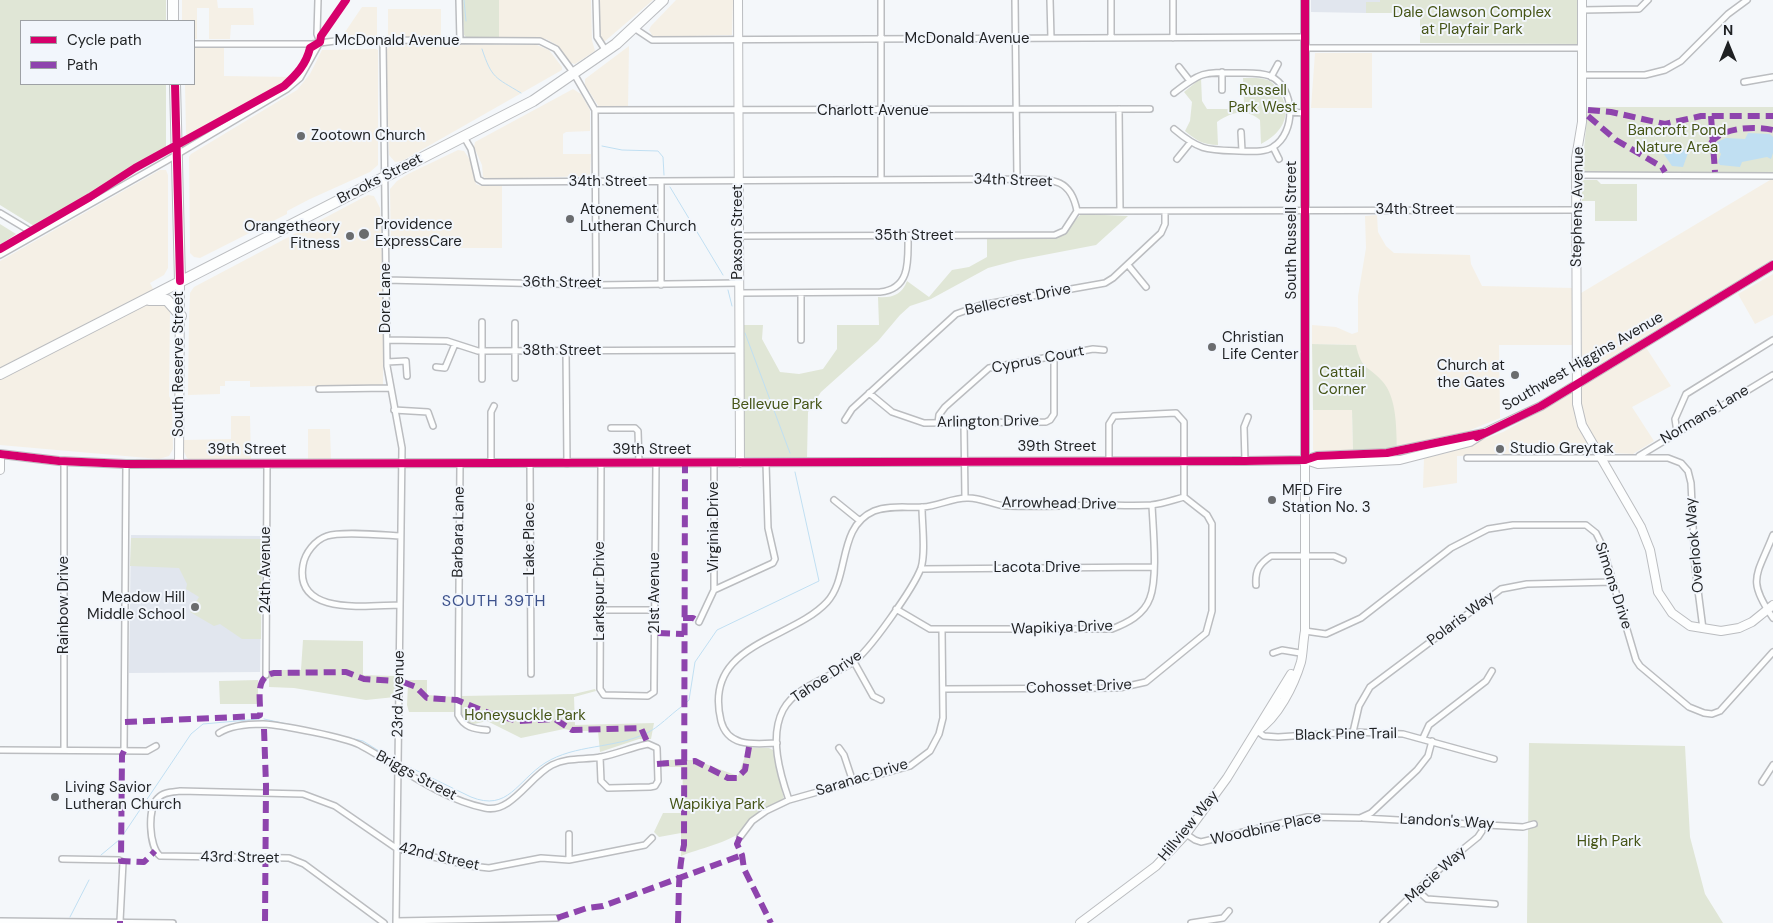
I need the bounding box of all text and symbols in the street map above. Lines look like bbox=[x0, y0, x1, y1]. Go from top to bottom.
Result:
park label: Dale Clawson Complex at Playfair Park bbox=[1393, 4, 1551, 39]
legend bbox=[20, 20, 195, 85]
north arrow bbox=[1703, 20, 1753, 70]
text: N bbox=[1723, 21, 1733, 39]
text: Cycle path bbox=[67, 30, 142, 50]
street label: McDonald Avenue bbox=[905, 30, 1029, 48]
street label: McDonald Avenue bbox=[335, 32, 459, 50]
text: Path bbox=[67, 55, 98, 75]
park label: Russell Park West bbox=[1229, 82, 1297, 117]
street label: Charlott Avenue bbox=[817, 102, 929, 120]
park label: Bancroft Pond Nature Area bbox=[1628, 122, 1726, 157]
place label: Zootown Church bbox=[311, 127, 425, 145]
marker: Zootown Church bbox=[295, 130, 307, 142]
street label: Stephens Avenue bbox=[1568, 147, 1588, 267]
street label: Brooks Street bbox=[334, 150, 426, 208]
street label: South Russell Street bbox=[1283, 161, 1301, 299]
street label: 34th Street bbox=[973, 171, 1053, 191]
street label: 34th Street bbox=[569, 173, 647, 191]
street label: Paxson Street bbox=[729, 184, 747, 280]
place label: Atonement Lutheran Church bbox=[580, 201, 696, 236]
street label: 34th Street bbox=[1376, 201, 1454, 219]
marker: Atonement Lutheran Church bbox=[564, 213, 576, 225]
place label: Providence ExpressCare bbox=[375, 216, 462, 251]
place label: Orangetheory Fitness bbox=[244, 218, 340, 253]
marker: Providence ExpressCare bbox=[357, 227, 371, 241]
street label: 35th Street bbox=[874, 227, 954, 245]
marker: Orangetheory Fitness bbox=[344, 230, 356, 242]
street label: Dore Lane bbox=[377, 263, 395, 333]
street label: 36th Street bbox=[522, 273, 602, 293]
street label: Bellecrest Drive bbox=[963, 280, 1073, 320]
street label: South Reserve Street bbox=[170, 291, 188, 437]
street label: Southwest Higgins Avenue bbox=[1499, 309, 1667, 415]
place label: Christian Life Center bbox=[1222, 329, 1298, 364]
marker: Christian Life Center bbox=[1206, 341, 1218, 353]
street label: 38th Street bbox=[523, 342, 601, 360]
street label: Cyprus Court bbox=[990, 342, 1086, 378]
place label: Church at the Gates bbox=[1437, 357, 1505, 392]
park label: Cattail Corner bbox=[1318, 364, 1366, 399]
marker: Church at the Gates bbox=[1509, 369, 1521, 381]
street label: Normans Lane bbox=[1658, 382, 1752, 448]
park label: Bellevue Park bbox=[731, 396, 823, 414]
street label: Arlington Drive bbox=[937, 412, 1039, 432]
street label: 39th Street bbox=[1018, 438, 1096, 456]
place label: Studio Greytak bbox=[1510, 440, 1614, 458]
street label: 39th Street bbox=[208, 441, 286, 459]
street label: 39th Street bbox=[613, 441, 691, 459]
marker: Studio Greytak bbox=[1494, 443, 1506, 455]
street label: Virginia Drive bbox=[705, 482, 723, 572]
place label: MFD Fire Station No. 3 bbox=[1282, 482, 1371, 517]
street label: Barbara Lane bbox=[449, 486, 469, 578]
street label: Arrowhead Drive bbox=[1001, 494, 1117, 514]
marker: MFD Fire Station No. 3 bbox=[1266, 494, 1278, 506]
street label: Overlook Way bbox=[1682, 496, 1708, 594]
street label: Lake Place bbox=[521, 503, 539, 575]
street label: 24th Avenue bbox=[257, 527, 275, 613]
street label: Simons Drive bbox=[1591, 540, 1635, 632]
street label: Larkspur Drive bbox=[591, 541, 609, 641]
street label: 21st Avenue bbox=[646, 552, 664, 634]
street label: Rainbow Drive bbox=[55, 556, 73, 654]
street label: Lacota Drive bbox=[994, 559, 1080, 577]
street label: Polaris Way bbox=[1424, 588, 1498, 650]
place label: Meadow Hill Middle School bbox=[87, 589, 185, 624]
district label: SOUTH 39TH bbox=[440, 592, 548, 612]
marker: Meadow Hill Middle School bbox=[189, 601, 201, 613]
street label: Wapikiya Drive bbox=[1011, 617, 1113, 639]
street label: Tahoe Drive bbox=[788, 647, 866, 707]
street label: 23rd Avenue bbox=[389, 650, 409, 738]
street label: Cohosset Drive bbox=[1026, 676, 1132, 698]
park label: Honeysuckle Park bbox=[464, 707, 586, 725]
street label: Black Pine Trail bbox=[1295, 725, 1397, 745]
street label: Briggs Street bbox=[372, 747, 460, 805]
street label: Saranac Drive bbox=[814, 755, 910, 801]
place label: Living Savior Lutheran Church bbox=[65, 779, 181, 814]
street label: Hillview Way bbox=[1155, 787, 1223, 865]
marker: Living Savior Lutheran Church bbox=[49, 791, 61, 803]
park label: Wapikiya Park bbox=[669, 796, 765, 814]
street label: Woodbine Place bbox=[1209, 809, 1323, 849]
street label: Landon's Way bbox=[1399, 811, 1495, 833]
park label: High Park bbox=[1577, 833, 1641, 851]
street label: 42nd Street bbox=[397, 839, 481, 875]
street label: Macie Way bbox=[1402, 843, 1470, 907]
street label: 43rd Street bbox=[200, 848, 280, 868]

